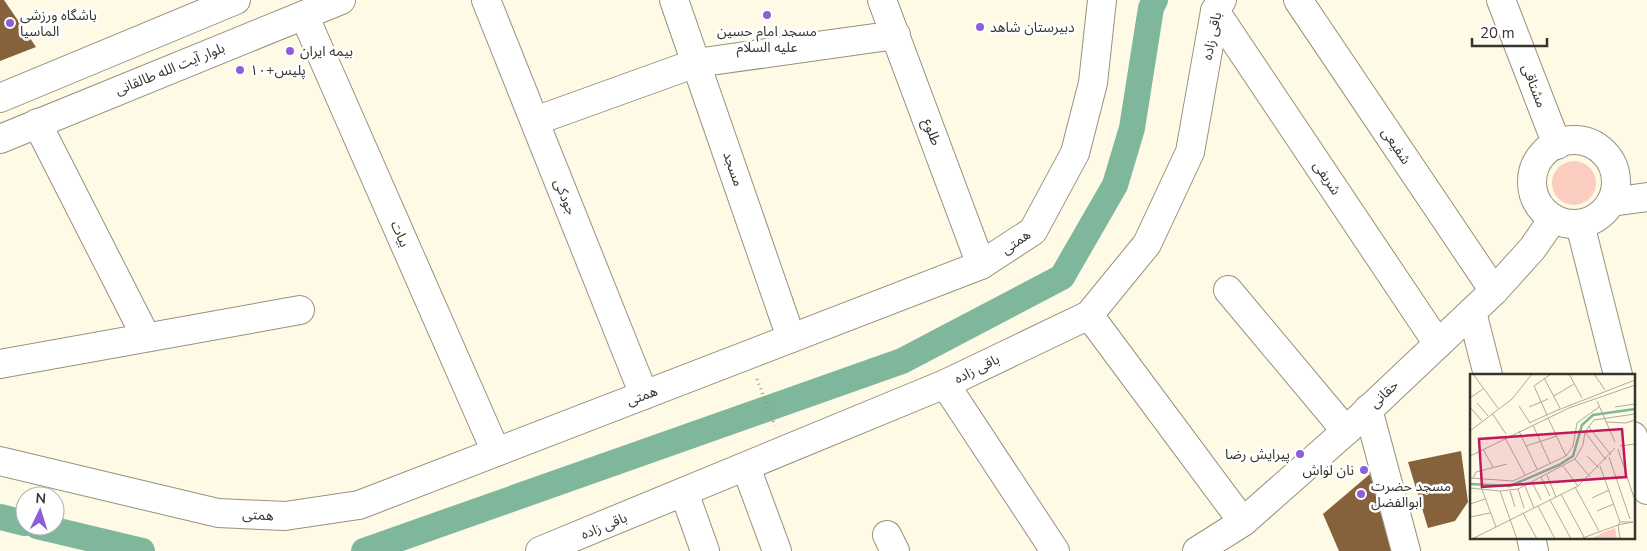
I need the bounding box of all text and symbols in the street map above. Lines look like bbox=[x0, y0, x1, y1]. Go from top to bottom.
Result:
place label: باشگاه ورزشی الماسیا bbox=[20, 6, 97, 41]
marker: مسجد امام حسین علیه السلام bbox=[761, 9, 773, 21]
street label: باقی زاده bbox=[1198, 10, 1226, 62]
scale bar bbox=[1472, 15, 1547, 47]
marker: باشگاه ورزشی الماسیا bbox=[4, 17, 16, 29]
place label: دبیرستان شاهد bbox=[990, 18, 1075, 37]
marker: دبیرستان شاهد bbox=[974, 21, 986, 33]
place label: مسجد امام حسین علیه السلام bbox=[717, 22, 817, 58]
text: 20 m bbox=[1480, 23, 1515, 43]
street label: بلوار آیت الله طالقانی bbox=[112, 38, 228, 100]
place label: بیمه ایران bbox=[300, 42, 353, 61]
marker: بیمه ایران bbox=[284, 45, 296, 57]
place label: پلیس+۱۰ bbox=[250, 61, 306, 80]
street label: مشتاقی bbox=[1517, 62, 1551, 110]
marker: پلیس+۱۰ bbox=[234, 64, 246, 76]
street label: طلوع bbox=[917, 116, 946, 148]
street label: شفیعی bbox=[1377, 124, 1415, 168]
street label: مسجد bbox=[718, 149, 748, 189]
street label: شریفی bbox=[1309, 157, 1345, 199]
street label: جودکی bbox=[549, 176, 581, 218]
street label: بیات bbox=[386, 218, 414, 250]
street label: همتی bbox=[998, 225, 1034, 259]
street label: باقی زاده bbox=[951, 350, 1003, 388]
inset map bbox=[1470, 374, 1634, 538]
street label: حقانی bbox=[1365, 376, 1403, 412]
street label: همتی bbox=[624, 381, 660, 411]
place label: پیرایش رضا bbox=[1225, 445, 1290, 464]
marker: پیرایش رضا bbox=[1294, 448, 1306, 460]
place label: نان لواش bbox=[1302, 461, 1354, 480]
marker: نان لواش bbox=[1358, 464, 1370, 476]
place label: مسجد حضرت ابوالفضل bbox=[1371, 477, 1451, 512]
north arrow bbox=[15, 486, 65, 536]
marker: مسجد حضرت ابوالفضل bbox=[1355, 488, 1367, 500]
text: N bbox=[35, 489, 47, 508]
street label: همتی bbox=[242, 505, 274, 525]
street label: باقی زاده bbox=[578, 508, 630, 544]

